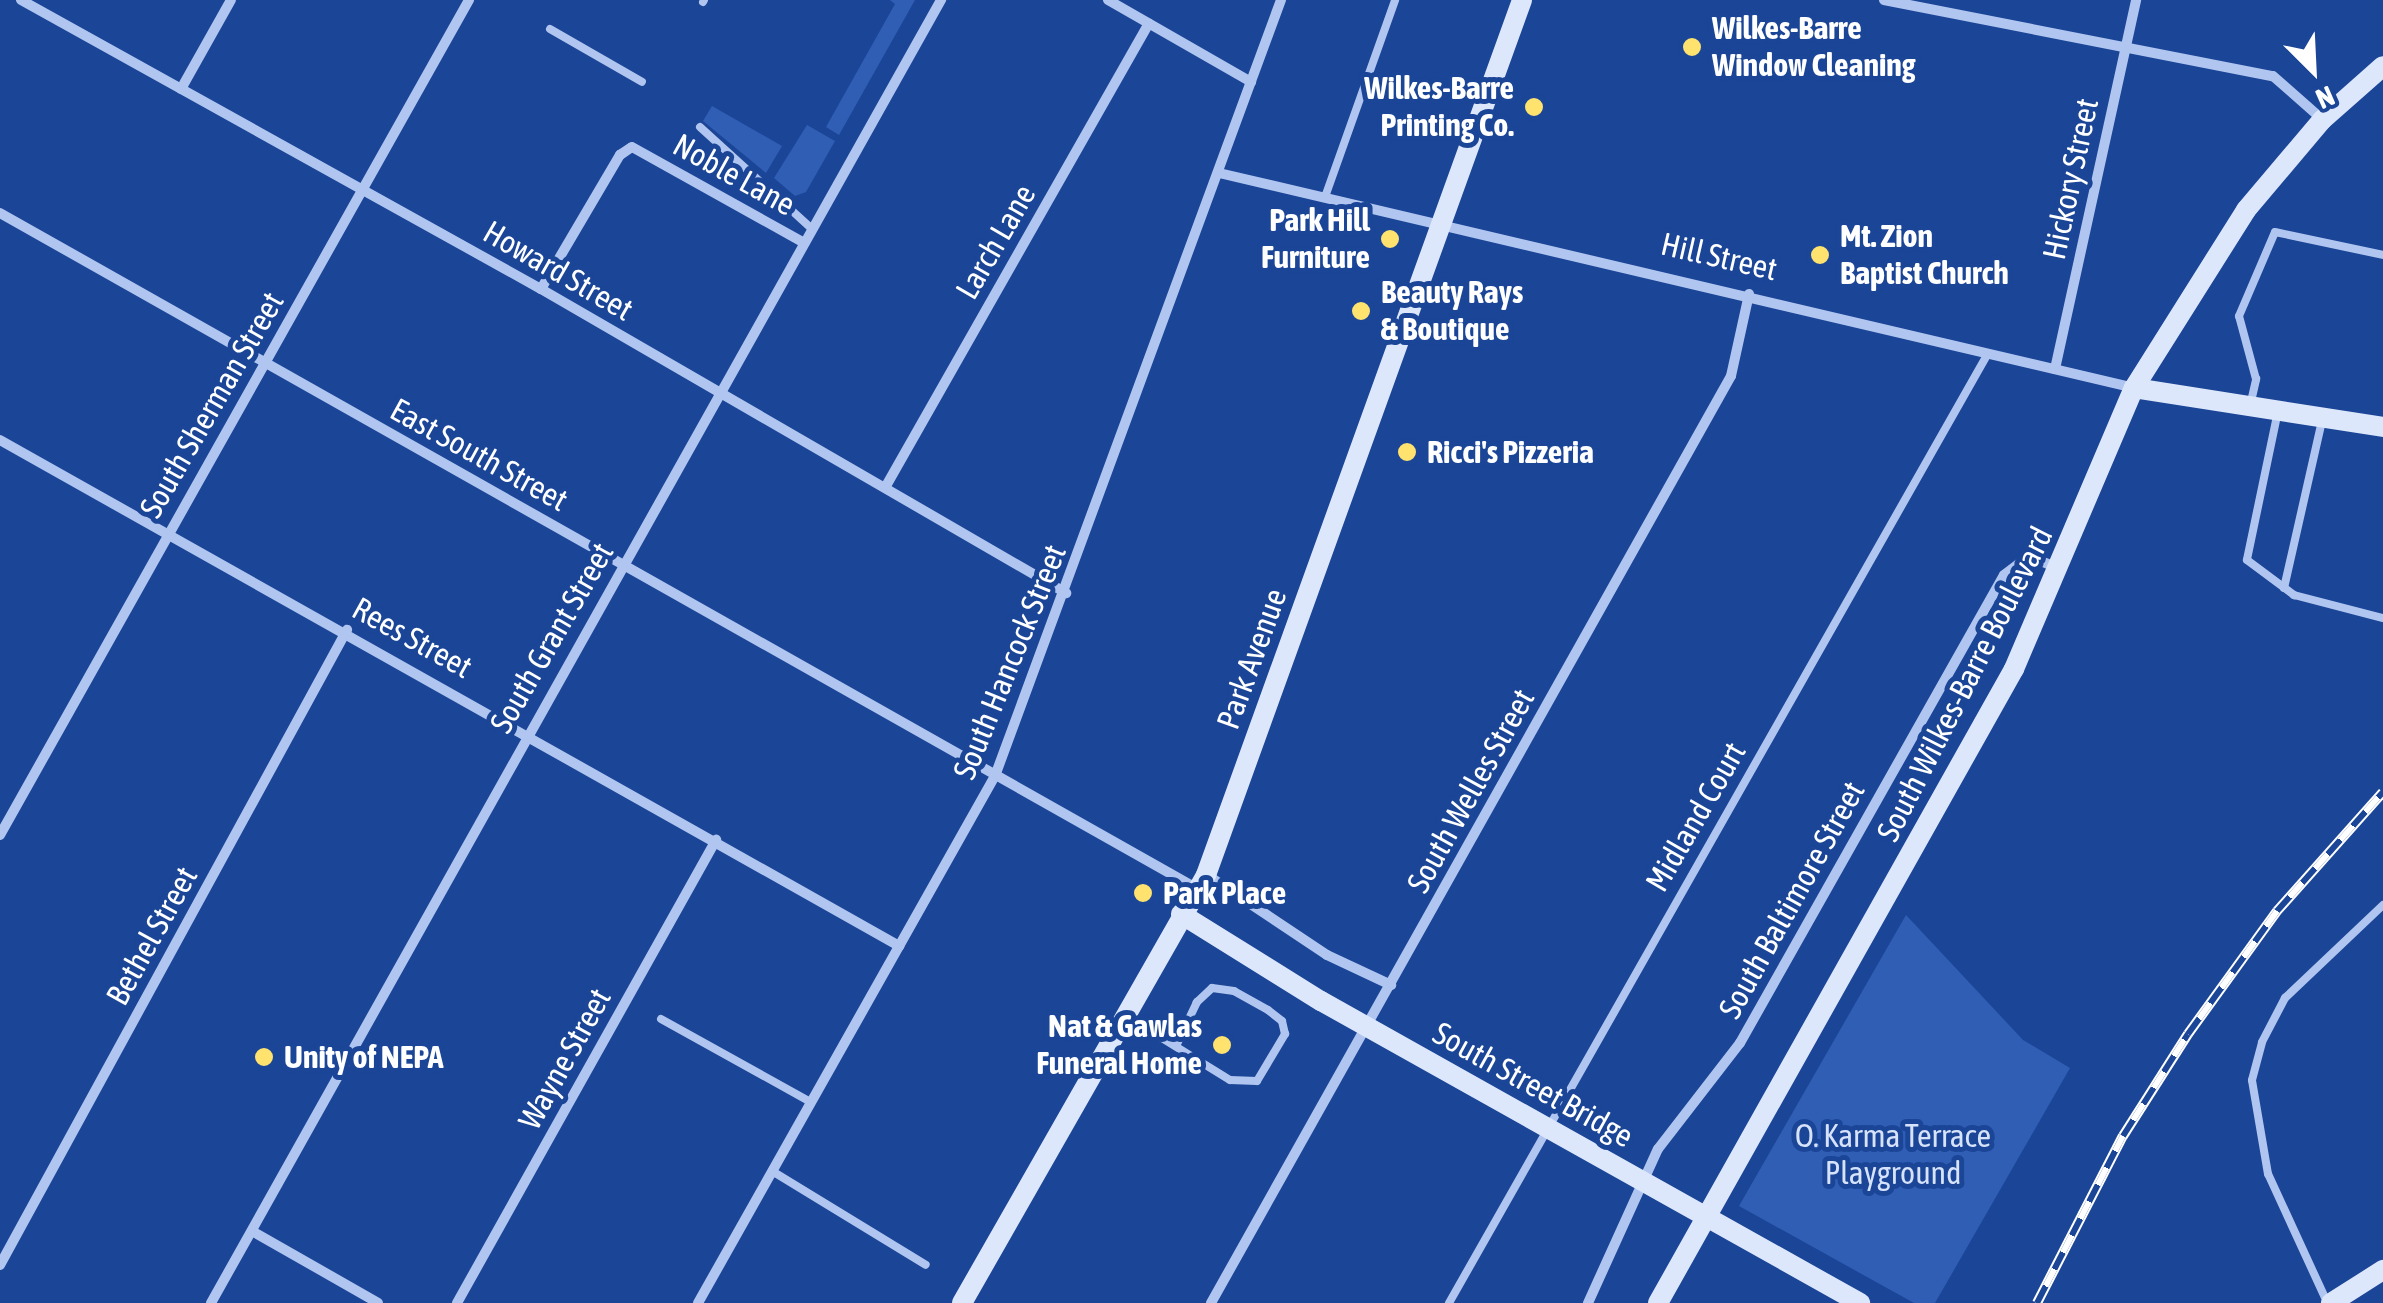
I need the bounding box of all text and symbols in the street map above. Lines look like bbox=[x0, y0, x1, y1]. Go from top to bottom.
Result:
place label: Wilkes-Barre Window Cleaning bbox=[1712, 10, 1916, 85]
north arrow bbox=[2263, 20, 2363, 120]
marker: Wilkes-Barre Window Cleaning bbox=[1681, 36, 1703, 58]
place label: Wilkes-Barre Printing Co. bbox=[1364, 70, 1514, 145]
text: N bbox=[2311, 79, 2339, 115]
street label: Hickory Street bbox=[2035, 95, 2107, 263]
marker: Wilkes-Barre Printing Co. bbox=[1523, 96, 1545, 118]
street label: Noble Lane bbox=[666, 126, 802, 224]
street label: Larch Lane bbox=[948, 178, 1044, 306]
place label: Park Hill Furniture bbox=[1261, 202, 1370, 277]
street label: Howard Street bbox=[476, 213, 640, 329]
place label: Mt. Zion Baptist Church bbox=[1840, 218, 2009, 293]
street label: Hill Street bbox=[1657, 225, 1781, 289]
marker: Park Hill Furniture bbox=[1379, 228, 1401, 250]
marker: Mt. Zion Baptist Church bbox=[1809, 244, 1831, 266]
place label: Beauty Rays & Boutique bbox=[1381, 274, 1523, 349]
street label: South Sherman Street bbox=[132, 285, 292, 525]
marker: Beauty Rays & Boutique bbox=[1350, 300, 1372, 322]
street label: East South Street bbox=[384, 391, 574, 519]
place label: Ricci's Pizzeria bbox=[1427, 433, 1594, 471]
marker: Ricci's Pizzeria bbox=[1396, 441, 1418, 463]
street label: South Wilkes-Barre Boulevard bbox=[1869, 520, 2061, 848]
street label: South Grant Street bbox=[482, 536, 622, 740]
street label: South Hancock Street bbox=[945, 539, 1075, 785]
street label: Park Avenue bbox=[1209, 584, 1295, 734]
street label: Rees Street bbox=[345, 590, 479, 686]
street label: South Welles Street bbox=[1399, 682, 1543, 900]
street label: Midland Court bbox=[1638, 736, 1754, 898]
street label: South Baltimore Street bbox=[1711, 775, 1873, 1025]
street label: Bethel Street bbox=[98, 860, 206, 1012]
place label: Park Place bbox=[1163, 874, 1286, 912]
marker: Park Place bbox=[1132, 882, 1154, 904]
street label: Wayne Street bbox=[511, 982, 619, 1136]
place label: Nat & Gawlas Funeral Home bbox=[1036, 1008, 1202, 1083]
street label: South Street Bridge bbox=[1426, 1014, 1640, 1156]
marker: Nat & Gawlas Funeral Home bbox=[1211, 1034, 1233, 1056]
place label: Unity of NEPA bbox=[284, 1038, 443, 1076]
marker: Unity of NEPA bbox=[253, 1046, 275, 1068]
park label: O. Karma Terrace Playground bbox=[1795, 1118, 1991, 1193]

